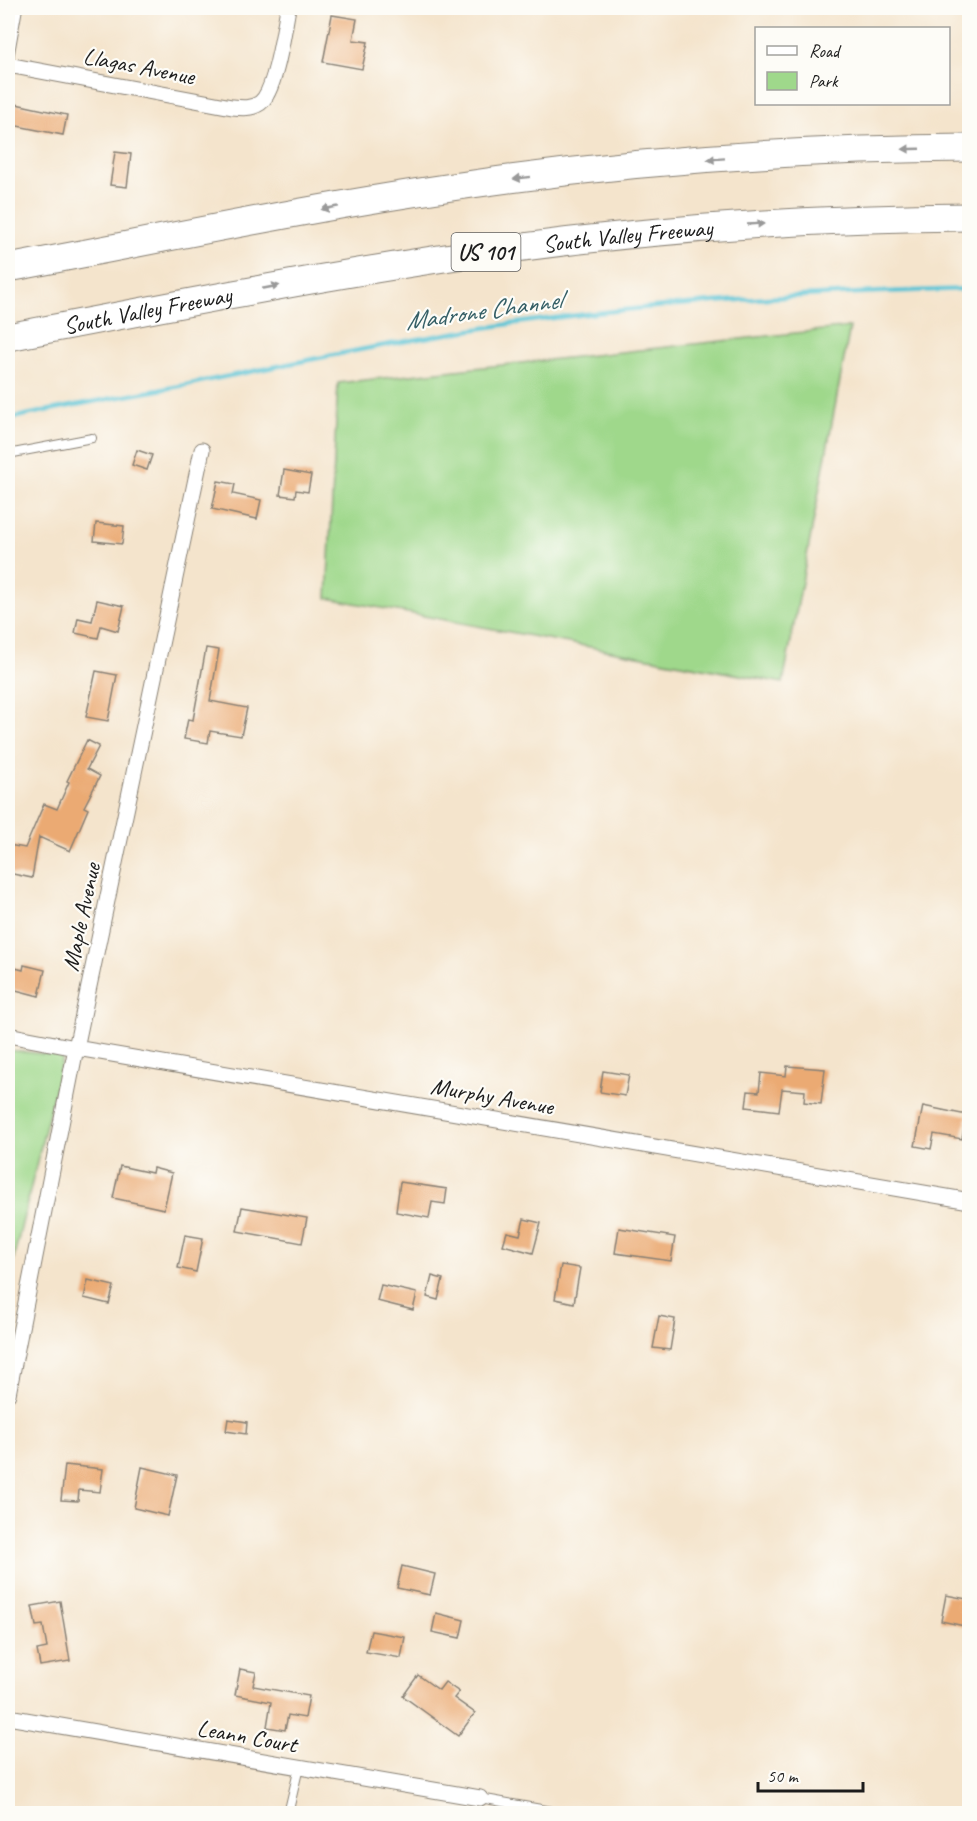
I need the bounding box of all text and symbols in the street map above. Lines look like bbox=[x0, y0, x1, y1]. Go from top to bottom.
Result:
legend bbox=[755, 27, 950, 105]
text: Road bbox=[809, 40, 842, 62]
street label: Llagas Avenue bbox=[81, 41, 199, 92]
text: Park bbox=[809, 70, 839, 92]
one-way arrow bbox=[902, 145, 921, 154]
one-way arrow bbox=[707, 154, 726, 164]
one-way arrow bbox=[513, 173, 532, 182]
one-way arrow bbox=[320, 203, 339, 212]
street label: South Valley Freeway bbox=[541, 212, 715, 259]
one-way arrow bbox=[747, 220, 766, 229]
road number: US 101 bbox=[452, 233, 520, 271]
street label: South Valley Freeway bbox=[61, 279, 236, 341]
one-way arrow bbox=[262, 282, 281, 291]
water label: Madrone Channel bbox=[403, 282, 572, 338]
street label: Maple Avenue bbox=[55, 858, 108, 974]
street label: Murphy Avenue bbox=[428, 1070, 558, 1122]
street label: Leann Court bbox=[195, 1712, 301, 1760]
scale bar bbox=[758, 1755, 863, 1793]
text: 50 m bbox=[767, 1765, 800, 1787]

